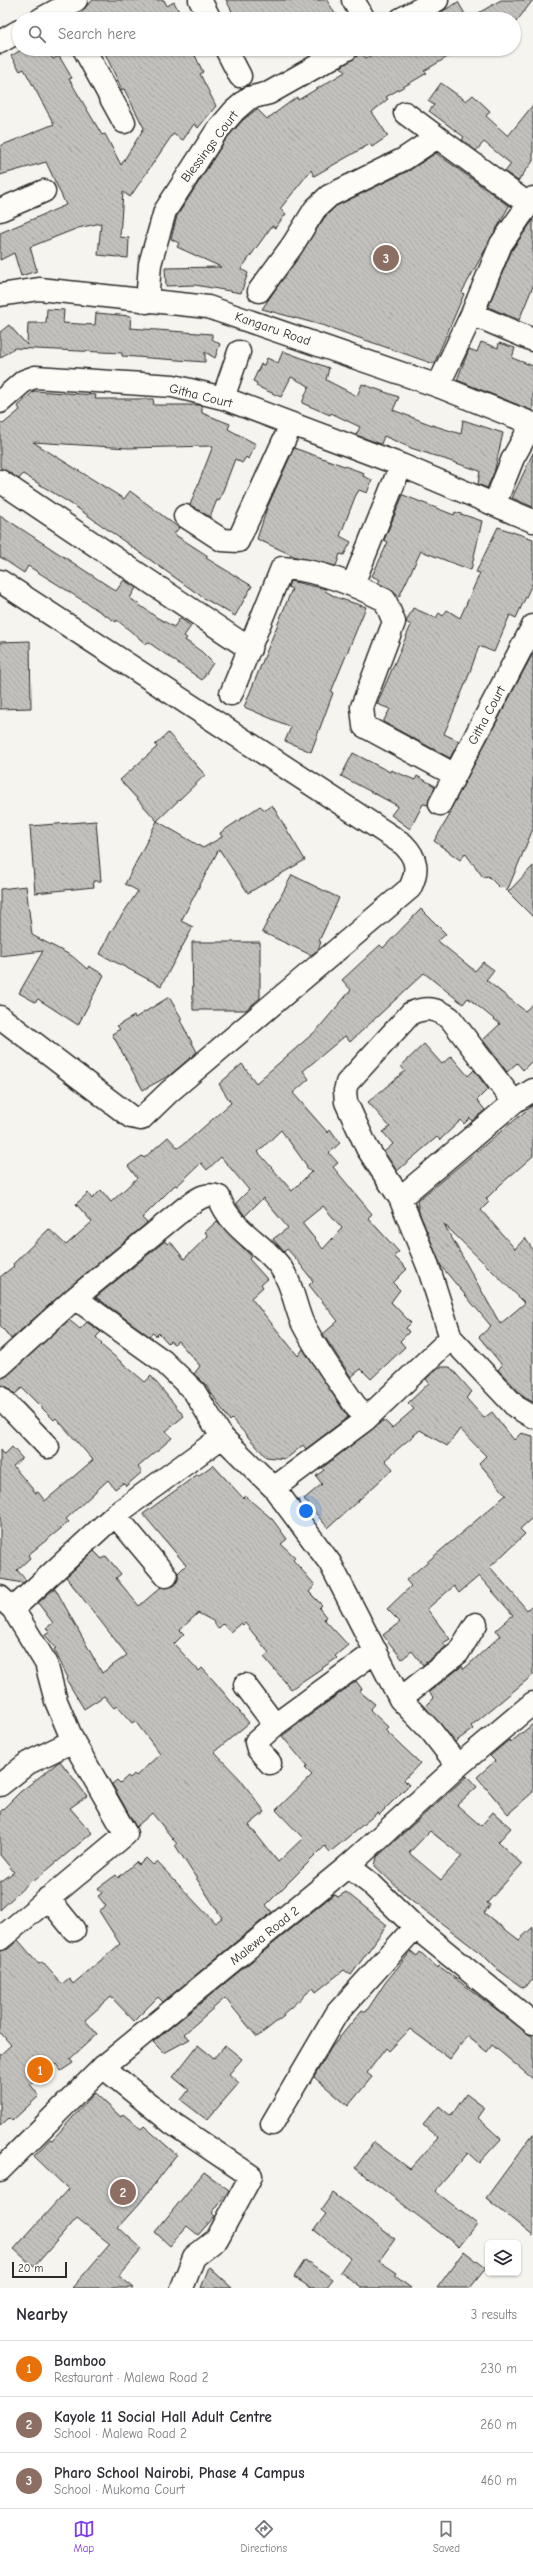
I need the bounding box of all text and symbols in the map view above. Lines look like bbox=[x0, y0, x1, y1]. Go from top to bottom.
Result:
search box bbox=[12, 12, 521, 56]
icon: search bbox=[26, 23, 48, 45]
text: Search here bbox=[58, 25, 136, 43]
street label: Blessings Court bbox=[178, 107, 242, 185]
pin: 3 bbox=[373, 243, 399, 273]
street label: Kangaru Road bbox=[233, 309, 313, 348]
street label: Githa Court bbox=[168, 380, 235, 411]
street label: Githa Court bbox=[465, 682, 509, 747]
your location bbox=[296, 1501, 316, 1521]
street label: Malewa Road 2 bbox=[227, 1903, 302, 1968]
pin: 1 bbox=[27, 2055, 53, 2085]
pin: 2 bbox=[110, 2177, 136, 2207]
map controls bbox=[485, 2240, 521, 2276]
button: layers bbox=[485, 2240, 521, 2276]
scale bar bbox=[12, 2260, 67, 2279]
text: 20 m bbox=[18, 2262, 43, 2275]
text: Nearby bbox=[16, 2305, 67, 2324]
text: 3 results bbox=[471, 2307, 517, 2322]
text: Bamboo bbox=[54, 2352, 106, 2370]
text: 1 bbox=[26, 2361, 32, 2376]
text: 230 m bbox=[481, 2361, 517, 2376]
text: Restaurant · Malewa Road 2 bbox=[54, 2370, 208, 2385]
text: Kayole 11 Social Hall Adult Centre bbox=[54, 2408, 272, 2426]
text: 2 bbox=[26, 2417, 32, 2432]
text: 260 m bbox=[480, 2417, 517, 2432]
text: School · Malewa Road 2 bbox=[54, 2426, 187, 2441]
text: Pharo School Nairobi, Phase 4 Campus bbox=[54, 2464, 305, 2482]
text: 3 bbox=[26, 2473, 32, 2488]
text: 460 m bbox=[481, 2473, 517, 2488]
text: School · Mukoma Court bbox=[54, 2482, 185, 2497]
tab: Map bbox=[73, 2518, 95, 2555]
tab: Directions bbox=[241, 2518, 287, 2555]
tab: Saved bbox=[433, 2518, 460, 2555]

